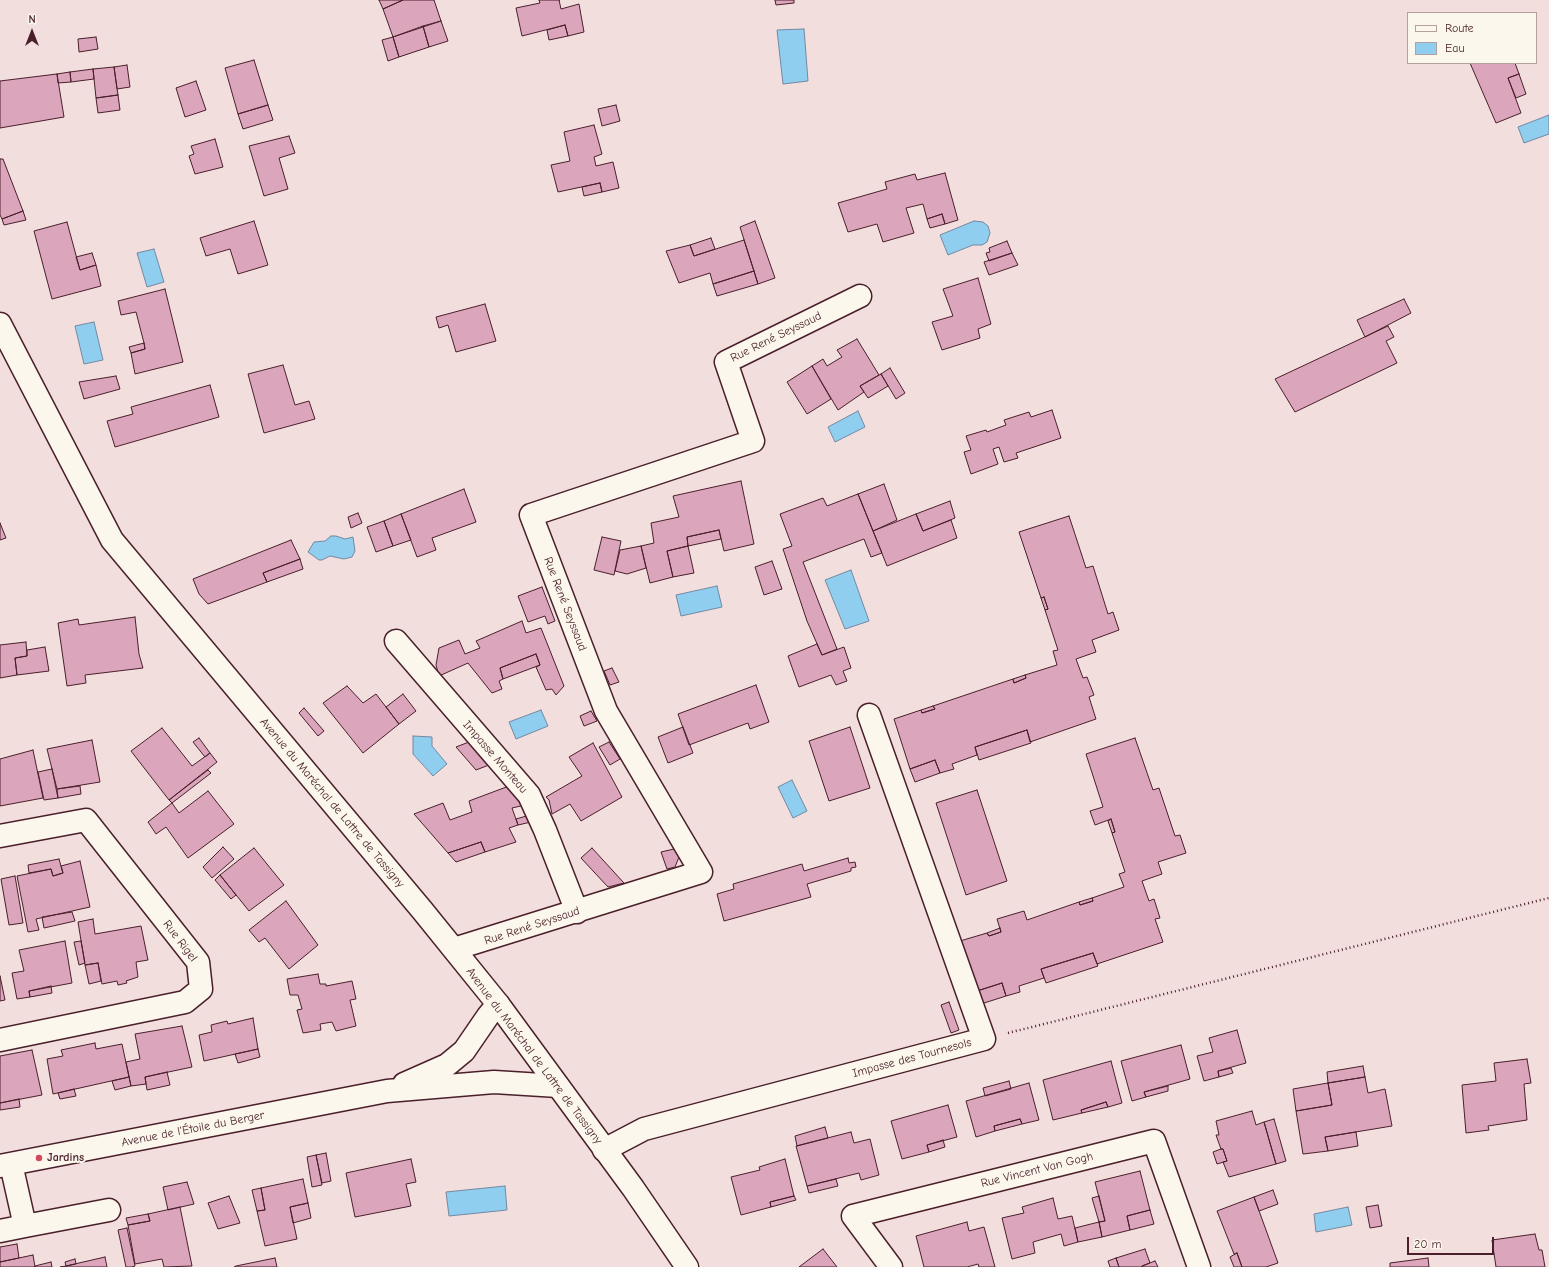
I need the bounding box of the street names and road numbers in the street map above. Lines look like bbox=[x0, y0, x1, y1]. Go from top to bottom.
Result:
street label: Rue René Seyssaud bbox=[728, 309, 824, 365]
street label: Rue René Seyssaud bbox=[540, 555, 590, 653]
street label: Avenue du Maréchal de Lattre de Tassigny bbox=[257, 715, 407, 891]
street label: Impasse Monteau bbox=[460, 718, 530, 796]
street label: Rue René Seyssaud bbox=[482, 904, 582, 948]
street label: Rue Rigel bbox=[160, 917, 200, 965]
street label: Avenue du Maréchal de Lattre de Tassigny bbox=[463, 965, 605, 1147]
street label: Impasse des Tournesols bbox=[851, 1035, 973, 1081]
street label: Avenue de l'Étoile du Berger bbox=[120, 1108, 266, 1150]
street label: Rue Vincent Van Gogh bbox=[979, 1149, 1095, 1191]

